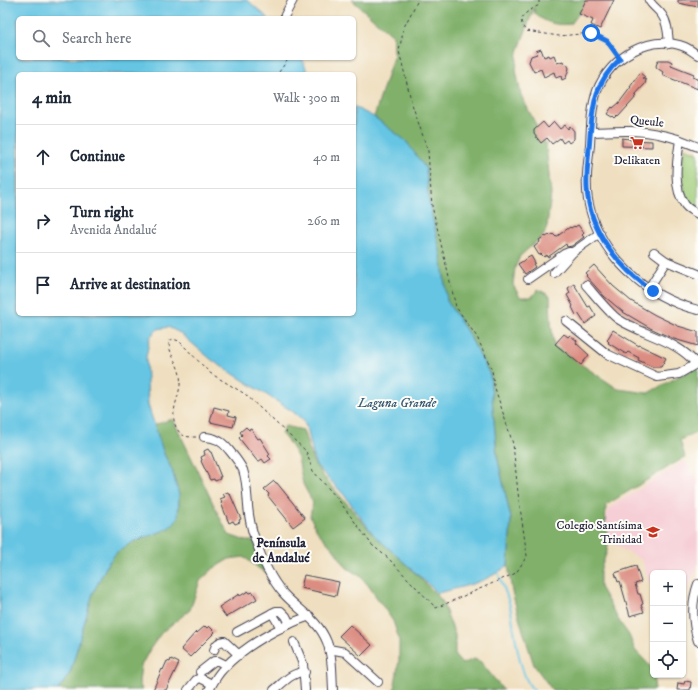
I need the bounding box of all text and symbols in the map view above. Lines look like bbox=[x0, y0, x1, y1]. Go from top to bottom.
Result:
search box bbox=[16, 16, 356, 60]
route start bbox=[582, 24, 600, 42]
icon: search bbox=[30, 27, 52, 49]
text: Search here bbox=[62, 29, 131, 48]
text: 4 min bbox=[32, 87, 71, 109]
text: Walk · 300 m bbox=[273, 90, 340, 106]
street label: Queule bbox=[629, 112, 665, 131]
supermarket icon: Delikaten bbox=[629, 135, 645, 151]
icon: ahead bbox=[32, 146, 54, 168]
text: Continue bbox=[70, 147, 125, 166]
text: 40 m bbox=[313, 149, 340, 165]
place label: Delikaten bbox=[614, 153, 661, 168]
text: Turn right bbox=[70, 203, 133, 222]
icon: right bbox=[32, 210, 54, 232]
text: 260 m bbox=[307, 213, 340, 229]
text: Avenida Andalué bbox=[70, 222, 157, 238]
icon: arrive bbox=[32, 274, 54, 296]
text: Arrive at destination bbox=[70, 275, 190, 294]
route end bbox=[644, 282, 662, 300]
water label: Laguna Grande bbox=[357, 395, 437, 411]
place label: Colegio Santísima Trinidad bbox=[557, 518, 643, 547]
school or university icon: Colegio Santísima Trinidad bbox=[645, 524, 661, 540]
district label: Península de Andalué bbox=[252, 535, 310, 566]
map controls bbox=[650, 570, 686, 678]
button: + bbox=[650, 570, 686, 606]
button: − bbox=[650, 606, 686, 642]
button: locate bbox=[650, 642, 686, 678]

